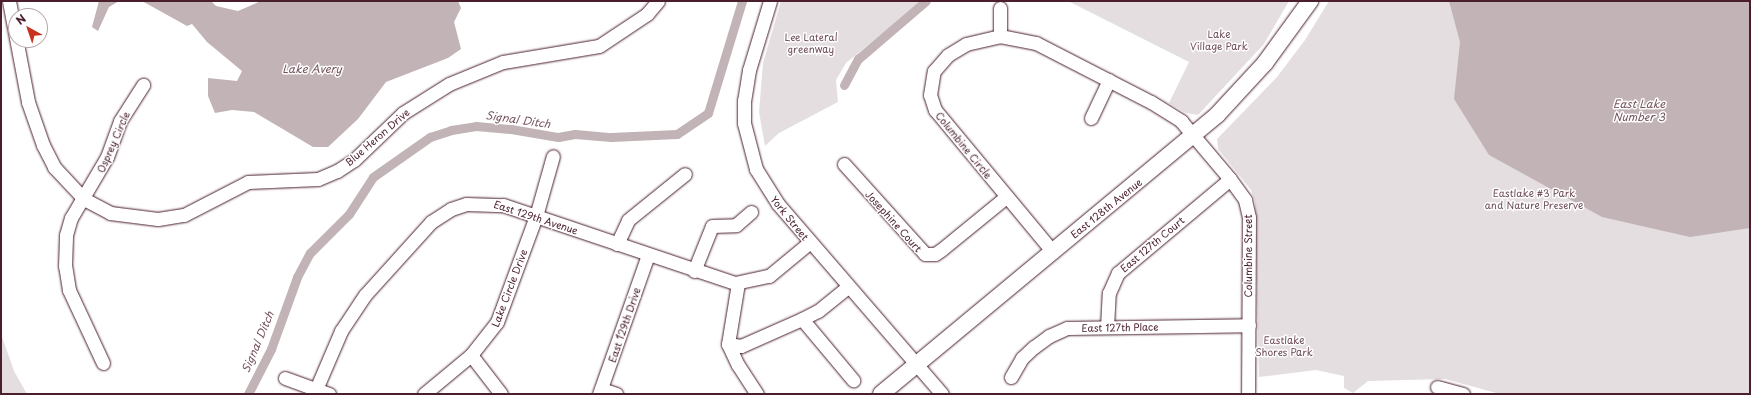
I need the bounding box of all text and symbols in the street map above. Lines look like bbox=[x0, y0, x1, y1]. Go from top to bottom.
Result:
north arrow bbox=[8, 8, 48, 48]
text: N bbox=[12, 10, 29, 29]
park label: Lake Village Park bbox=[1190, 27, 1248, 50]
park label: Lee Lateral greenway bbox=[784, 30, 838, 54]
water label: Lake Avery bbox=[282, 62, 342, 76]
water label: East Lake Number 3 bbox=[1613, 98, 1665, 124]
street label: Blue Heron Drive bbox=[342, 105, 412, 169]
water label: Signal Ditch bbox=[485, 109, 551, 131]
street label: Columbine Circle bbox=[933, 109, 995, 181]
street label: Osprey Circle bbox=[94, 110, 132, 174]
street label: East 128th Avenue bbox=[1068, 175, 1144, 241]
park label: Eastlake #3 Park and Nature Preserve bbox=[1485, 186, 1583, 210]
street label: Josephine Court bbox=[863, 188, 925, 254]
street label: York Street bbox=[768, 193, 812, 243]
street label: East 129th Avenue bbox=[492, 198, 580, 236]
street label: East 127th Court bbox=[1117, 214, 1187, 274]
street label: Columbine Street bbox=[1242, 214, 1254, 298]
street label: Lake Circle Drive bbox=[488, 247, 530, 329]
street label: East 129th Drive bbox=[605, 286, 643, 364]
water label: Signal Ditch bbox=[239, 310, 277, 374]
street label: East 127th Place bbox=[1081, 320, 1159, 334]
park label: Eastlake Shores Park bbox=[1255, 333, 1313, 356]

